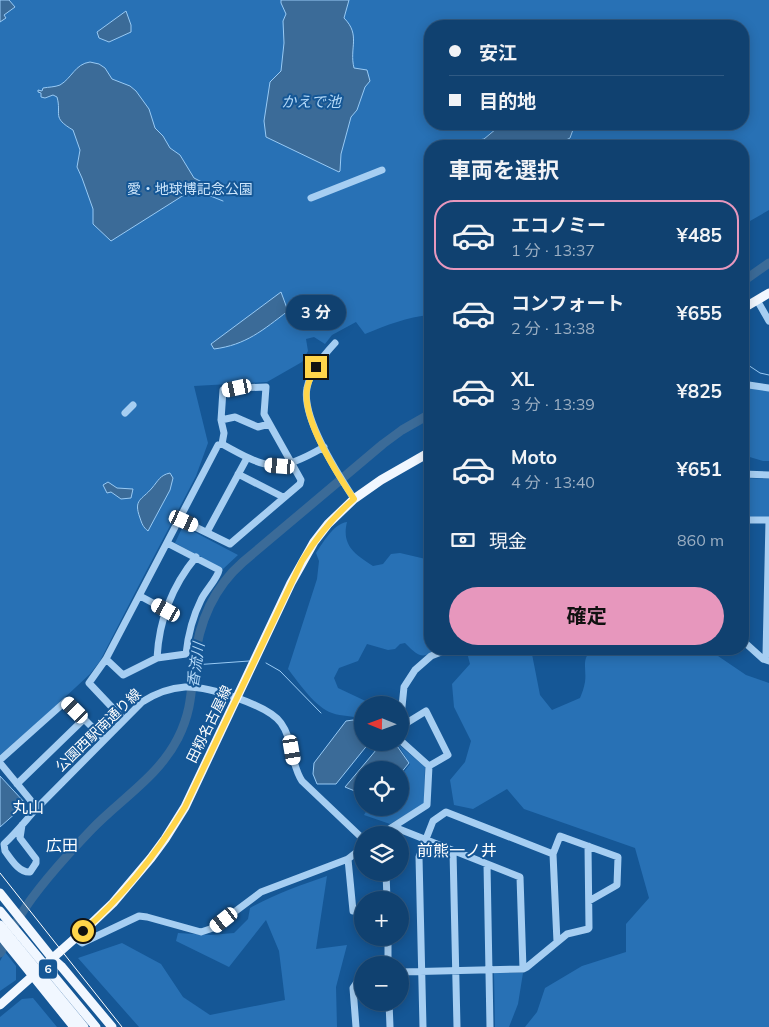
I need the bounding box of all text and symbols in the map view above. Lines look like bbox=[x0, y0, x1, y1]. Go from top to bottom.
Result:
text: 安江 bbox=[479, 41, 517, 65]
text: 目的地 bbox=[479, 89, 536, 113]
water label: かえで池 bbox=[281, 92, 343, 111]
text: 車両を選択 bbox=[449, 156, 559, 184]
park label: 愛・地球博記念公園 bbox=[127, 180, 253, 198]
icon: car bbox=[451, 213, 496, 258]
text: エコノミー bbox=[511, 213, 606, 237]
text: ¥485 bbox=[676, 223, 722, 247]
text: 1 分 · 13:37 bbox=[511, 240, 595, 260]
icon: car bbox=[451, 291, 496, 336]
text: コンフォート bbox=[511, 291, 624, 315]
callout: 3 分 bbox=[286, 294, 346, 330]
text: ¥655 bbox=[676, 301, 722, 325]
text: 3 分 bbox=[301, 302, 331, 322]
text: 2 分 · 13:38 bbox=[511, 318, 595, 338]
route end bbox=[305, 356, 327, 378]
text: XL bbox=[511, 367, 534, 391]
icon: car bbox=[451, 369, 496, 414]
car bbox=[220, 378, 253, 398]
text: ¥825 bbox=[676, 379, 722, 403]
text: 3 分 · 13:39 bbox=[511, 394, 595, 414]
text: Moto bbox=[511, 445, 557, 469]
icon: car bbox=[451, 447, 496, 492]
car bbox=[264, 457, 295, 475]
text: ¥651 bbox=[676, 457, 722, 481]
text: 4 分 · 13:40 bbox=[511, 472, 595, 492]
car bbox=[167, 508, 200, 534]
icon: cash bbox=[449, 526, 477, 554]
text: 現金 bbox=[489, 529, 527, 553]
text: 860 m bbox=[677, 530, 724, 550]
button: 確定 bbox=[449, 587, 724, 645]
car bbox=[149, 596, 182, 624]
water label: 香流川 bbox=[183, 639, 208, 689]
street label: 田籾名古屋線 bbox=[182, 682, 236, 766]
street label: 公園西駅南通り線 bbox=[51, 685, 145, 775]
car bbox=[59, 694, 90, 726]
north arrow bbox=[354, 696, 409, 751]
map controls bbox=[354, 696, 409, 1011]
car bbox=[282, 734, 301, 766]
button: locate bbox=[354, 761, 409, 816]
district label: 丸山 bbox=[12, 797, 44, 817]
button: layers bbox=[354, 826, 409, 881]
district label: 広田 bbox=[46, 835, 78, 855]
district label: 前熊一ノ井 bbox=[417, 840, 497, 860]
button: + bbox=[354, 891, 409, 946]
car bbox=[207, 905, 240, 935]
route start bbox=[72, 920, 94, 942]
button: − bbox=[354, 956, 409, 1011]
road number: 6 bbox=[39, 960, 57, 979]

